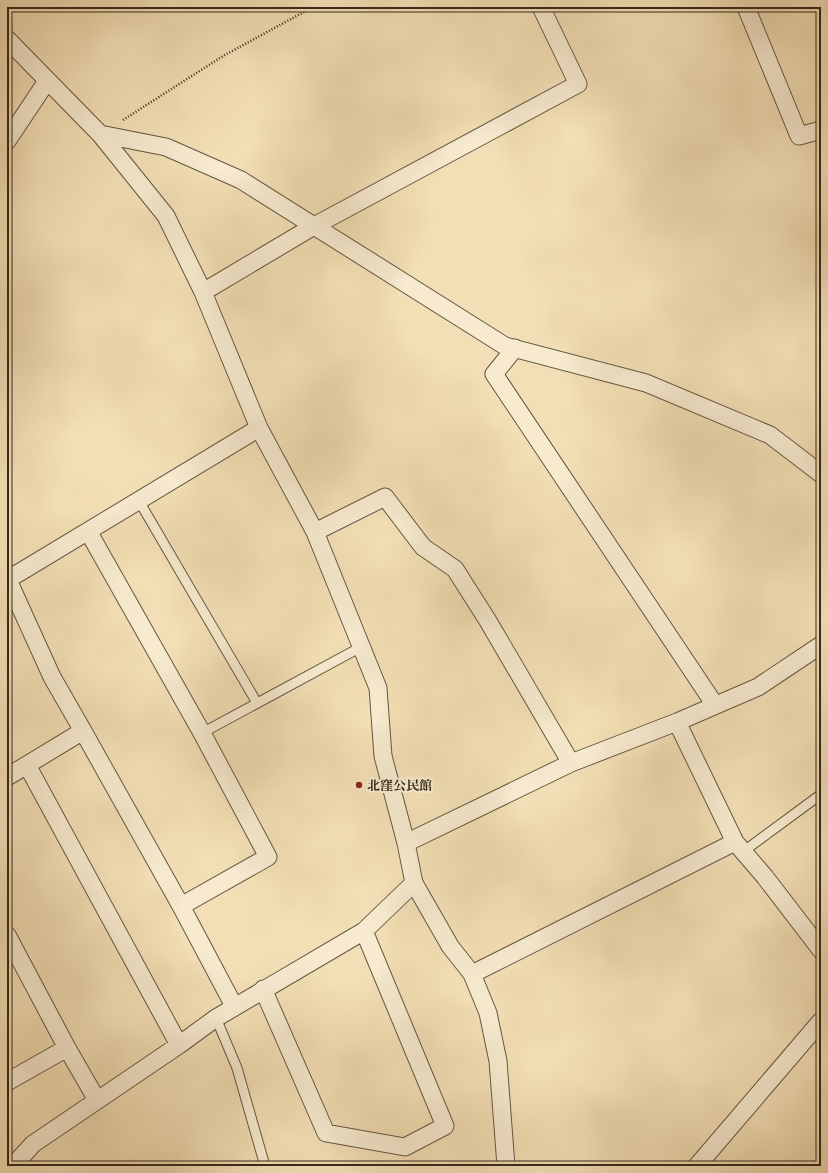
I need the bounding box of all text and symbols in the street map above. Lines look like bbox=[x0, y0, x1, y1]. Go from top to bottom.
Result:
place label: 北窪公民館 bbox=[367, 778, 432, 793]
marker: 北窪公民館 bbox=[354, 780, 364, 790]

